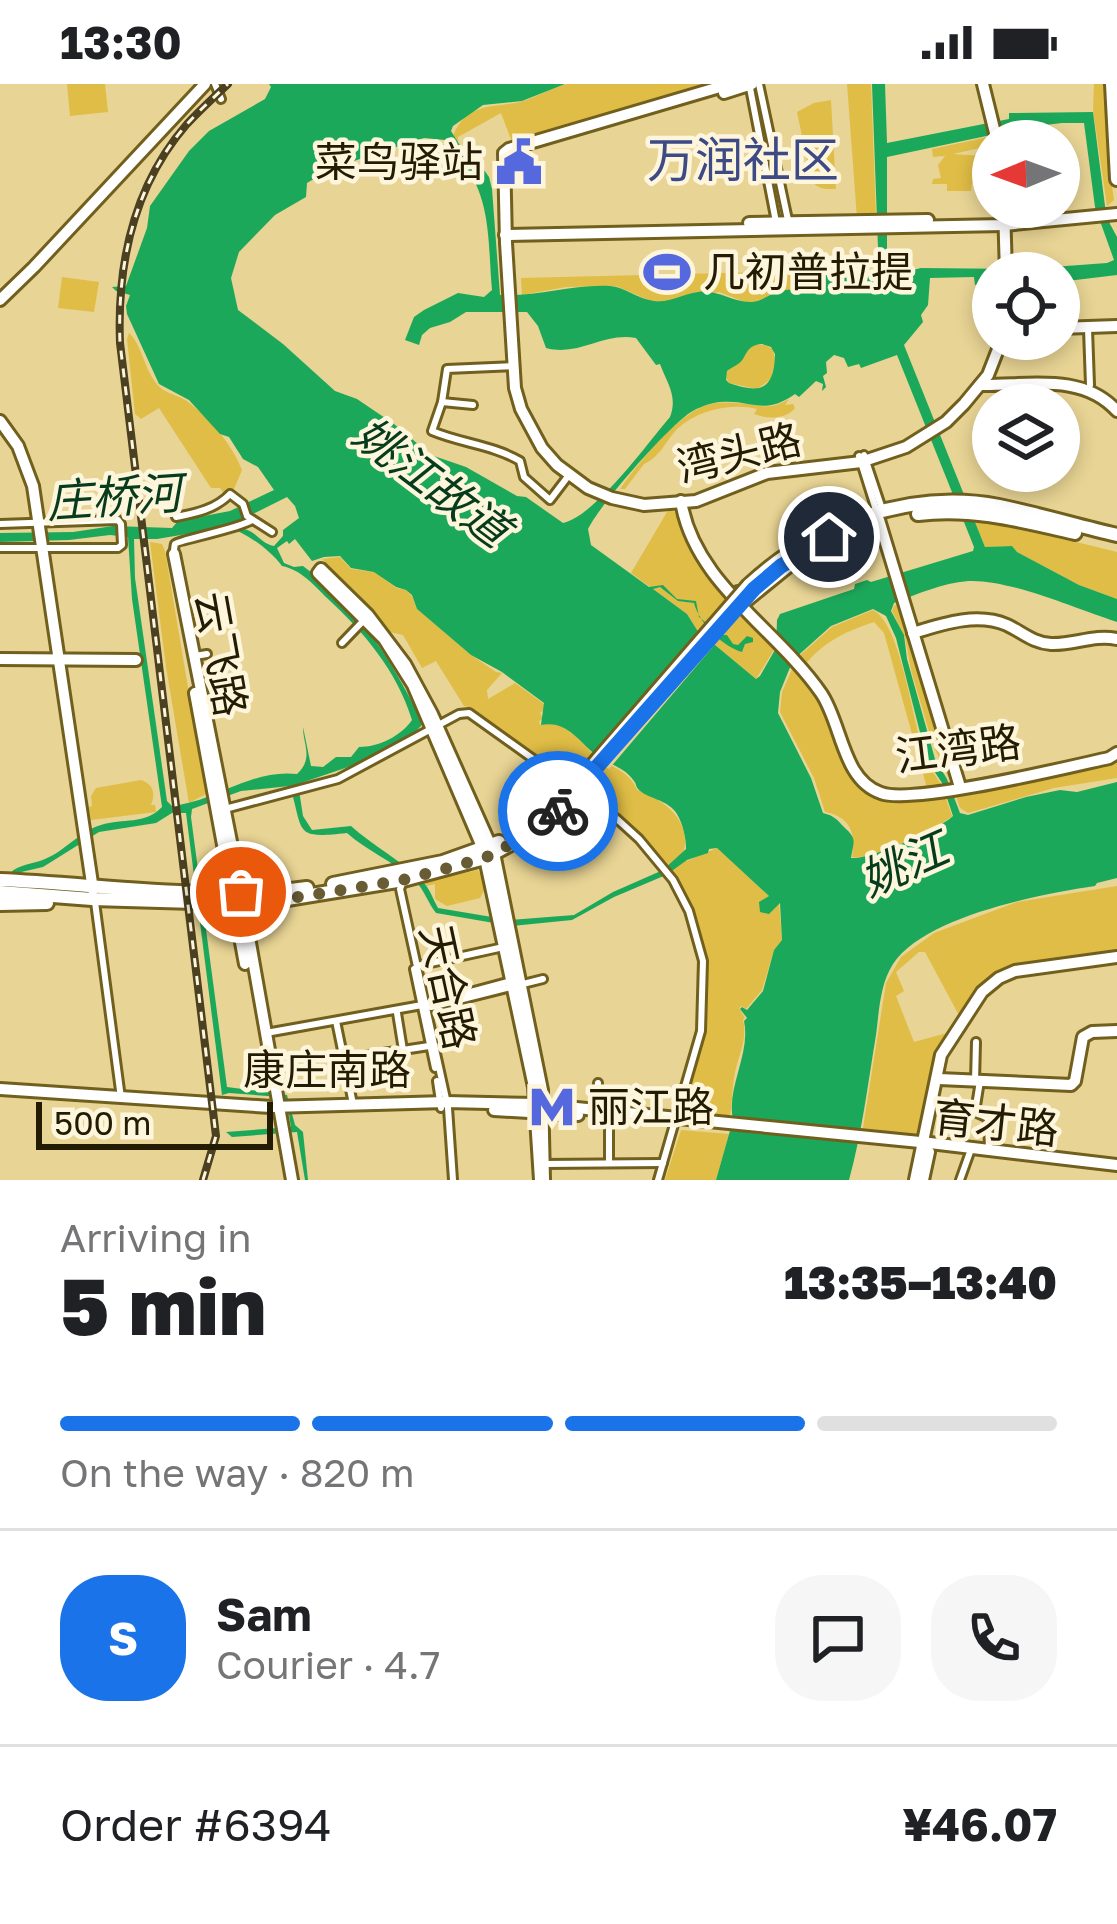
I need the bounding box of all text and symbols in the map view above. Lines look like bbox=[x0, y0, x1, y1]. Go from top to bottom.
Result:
text: 13:30 bbox=[60, 15, 182, 69]
north arrow bbox=[972, 120, 1080, 228]
map controls bbox=[972, 120, 1080, 492]
district label: 万润社区 bbox=[647, 130, 839, 188]
place label: 菜鸟驿站 bbox=[315, 136, 483, 186]
public building icon: 菜鸟驿站 bbox=[494, 137, 544, 187]
place label: 几初普拉提 bbox=[703, 246, 913, 296]
sports icon: 几初普拉提 bbox=[642, 247, 692, 297]
button: locate bbox=[972, 252, 1080, 360]
button: layers bbox=[972, 384, 1080, 492]
water label: 姚江故道 bbox=[344, 405, 526, 561]
street label: 湾头路 bbox=[672, 413, 806, 492]
water label: 庄桥河 bbox=[45, 464, 191, 528]
pin bbox=[778, 486, 880, 588]
icon: home bbox=[796, 504, 862, 570]
street label: 云飞路 bbox=[186, 587, 258, 720]
street label: 江湾路 bbox=[892, 716, 1023, 780]
courier bbox=[498, 751, 618, 871]
icon: bike bbox=[525, 778, 591, 844]
water label: 姚江 bbox=[851, 818, 960, 906]
pin bbox=[190, 841, 292, 943]
icon: bag bbox=[208, 859, 274, 925]
street label: 天合路 bbox=[411, 920, 487, 1054]
street label: 康庄南路 bbox=[243, 1044, 411, 1094]
place label: 丽江路 bbox=[588, 1081, 714, 1131]
metro station icon: 丽江路 bbox=[527, 1082, 577, 1132]
street label: 育才路 bbox=[931, 1091, 1061, 1153]
scale bar bbox=[36, 1096, 273, 1149]
text: 500 m bbox=[54, 1103, 152, 1142]
text: Arriving in bbox=[60, 1214, 251, 1261]
text: 13:35–13:40 bbox=[784, 1255, 1057, 1309]
text: 5 min bbox=[60, 1259, 266, 1352]
text: On the way · 820 m bbox=[60, 1449, 415, 1496]
button: chat bbox=[775, 1575, 901, 1701]
button: phone bbox=[931, 1575, 1057, 1701]
text: Sam bbox=[216, 1587, 312, 1641]
text: S bbox=[108, 1611, 138, 1665]
text: Courier · 4.7 bbox=[216, 1641, 440, 1688]
text: Order #6394 bbox=[60, 1797, 332, 1851]
text: ¥46.07 bbox=[902, 1797, 1057, 1851]

